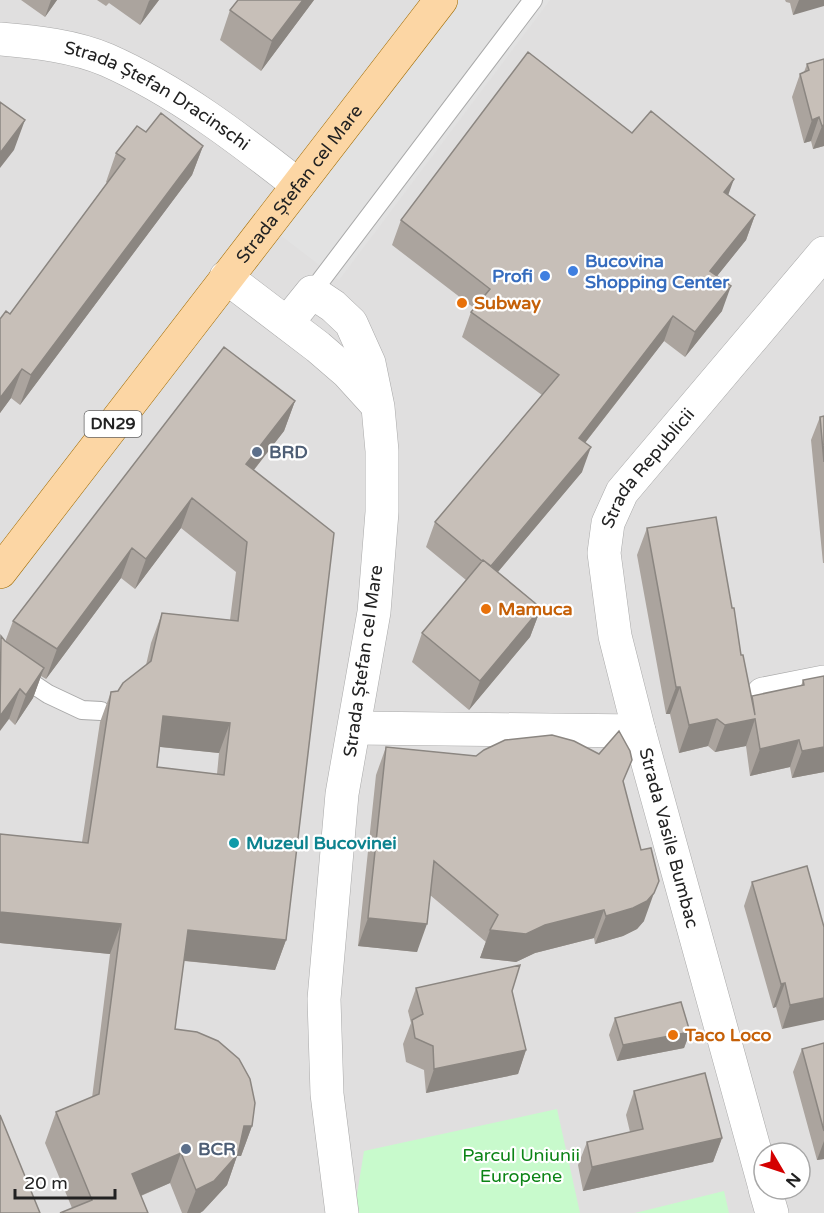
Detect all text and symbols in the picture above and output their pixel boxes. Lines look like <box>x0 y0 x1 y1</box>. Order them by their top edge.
street label: Strada Ștefan Dracinschi <box>62 36 254 155</box>
street label: Strada Ștefan cel Mare <box>231 100 367 268</box>
place label: Bucovina Shopping Center <box>585 250 730 293</box>
marker: Bucovina Shopping Center <box>566 264 580 278</box>
place label: Profi <box>492 265 533 287</box>
marker: Profi <box>538 269 552 283</box>
place label: Subway <box>474 292 541 314</box>
marker: Subway <box>455 296 469 310</box>
street label: Strada Republicii <box>596 403 699 532</box>
road number: DN29 <box>84 411 142 437</box>
place label: BRD <box>269 441 308 463</box>
marker: BRD <box>250 445 264 459</box>
street label: Strada Ștefan cel Mare <box>339 563 387 759</box>
place label: Mamuca <box>498 598 573 620</box>
marker: Mamuca <box>479 602 493 616</box>
street label: Strada Vasile Bumbac <box>634 745 704 931</box>
place label: Muzeul Bucovinei <box>246 832 397 854</box>
marker: Muzeul Bucovinei <box>227 836 241 850</box>
place label: Taco Loco <box>684 1024 772 1046</box>
marker: Taco Loco <box>666 1028 680 1042</box>
place label: BCR <box>198 1138 236 1160</box>
north arrow <box>752 1141 812 1201</box>
marker: BCR <box>179 1142 193 1156</box>
park label: Parcul Uniunii Europene <box>462 1144 580 1187</box>
scale bar <box>15 1162 116 1200</box>
text: N <box>781 1169 805 1191</box>
text: 20 m <box>24 1172 68 1194</box>

